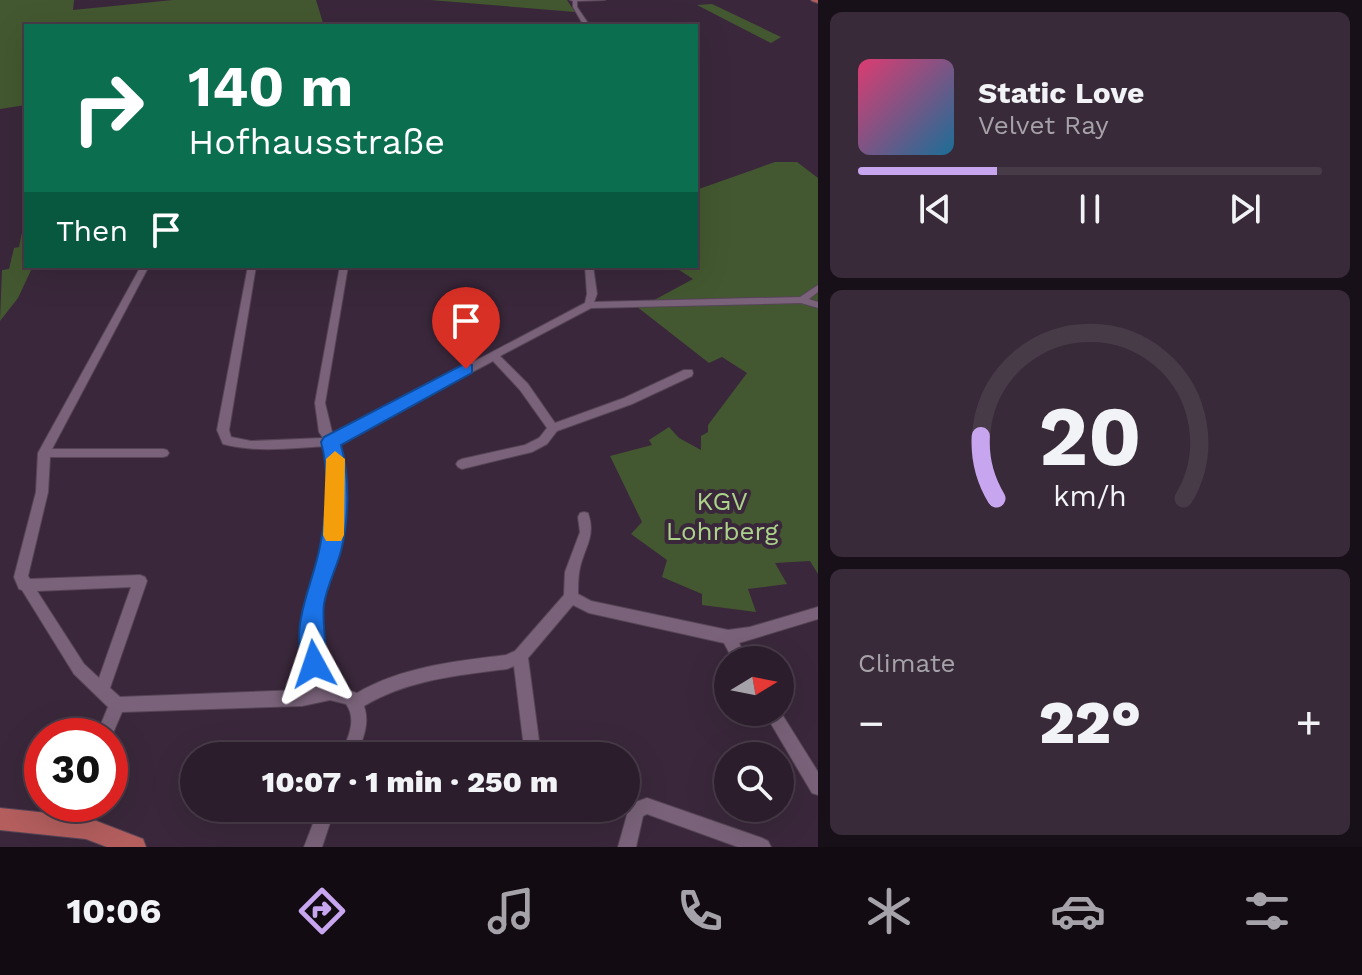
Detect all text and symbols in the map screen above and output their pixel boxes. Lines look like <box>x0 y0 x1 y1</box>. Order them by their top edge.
text: 140 m <box>188 54 353 120</box>
icon: right <box>56 56 160 160</box>
text: Static Love <box>978 75 1144 110</box>
text: Velvet Ray <box>978 110 1109 140</box>
text: Hofhausstraße <box>188 121 445 163</box>
icon: previous <box>913 187 957 231</box>
icon: pause <box>1068 187 1112 231</box>
icon: next <box>1223 187 1267 231</box>
icon: arrive <box>144 208 188 252</box>
text: Then <box>56 213 128 248</box>
pin <box>432 287 500 369</box>
icon: arrive <box>444 299 488 343</box>
text: 20 <box>1038 388 1142 485</box>
text: km/h <box>1053 480 1127 514</box>
park label: KGV Lohrberg <box>666 486 778 546</box>
position arrow <box>272 622 356 706</box>
north arrow <box>714 646 794 726</box>
map controls <box>714 646 794 822</box>
text: Climate <box>858 648 956 678</box>
text: 22° <box>1039 687 1141 758</box>
text: − <box>858 697 885 749</box>
text: + <box>1295 697 1322 749</box>
speed limit sign: 30 <box>24 718 128 822</box>
button: search <box>714 742 794 822</box>
text: 10:07 · 1 min · 250 m <box>262 764 558 799</box>
icon: directions <box>294 883 350 939</box>
icon: music <box>483 883 539 939</box>
icon: phone <box>672 883 728 939</box>
icon: climate <box>861 883 917 939</box>
icon: car <box>1050 883 1106 939</box>
icon: filters <box>1239 883 1295 939</box>
text: 10:06 <box>67 890 161 932</box>

